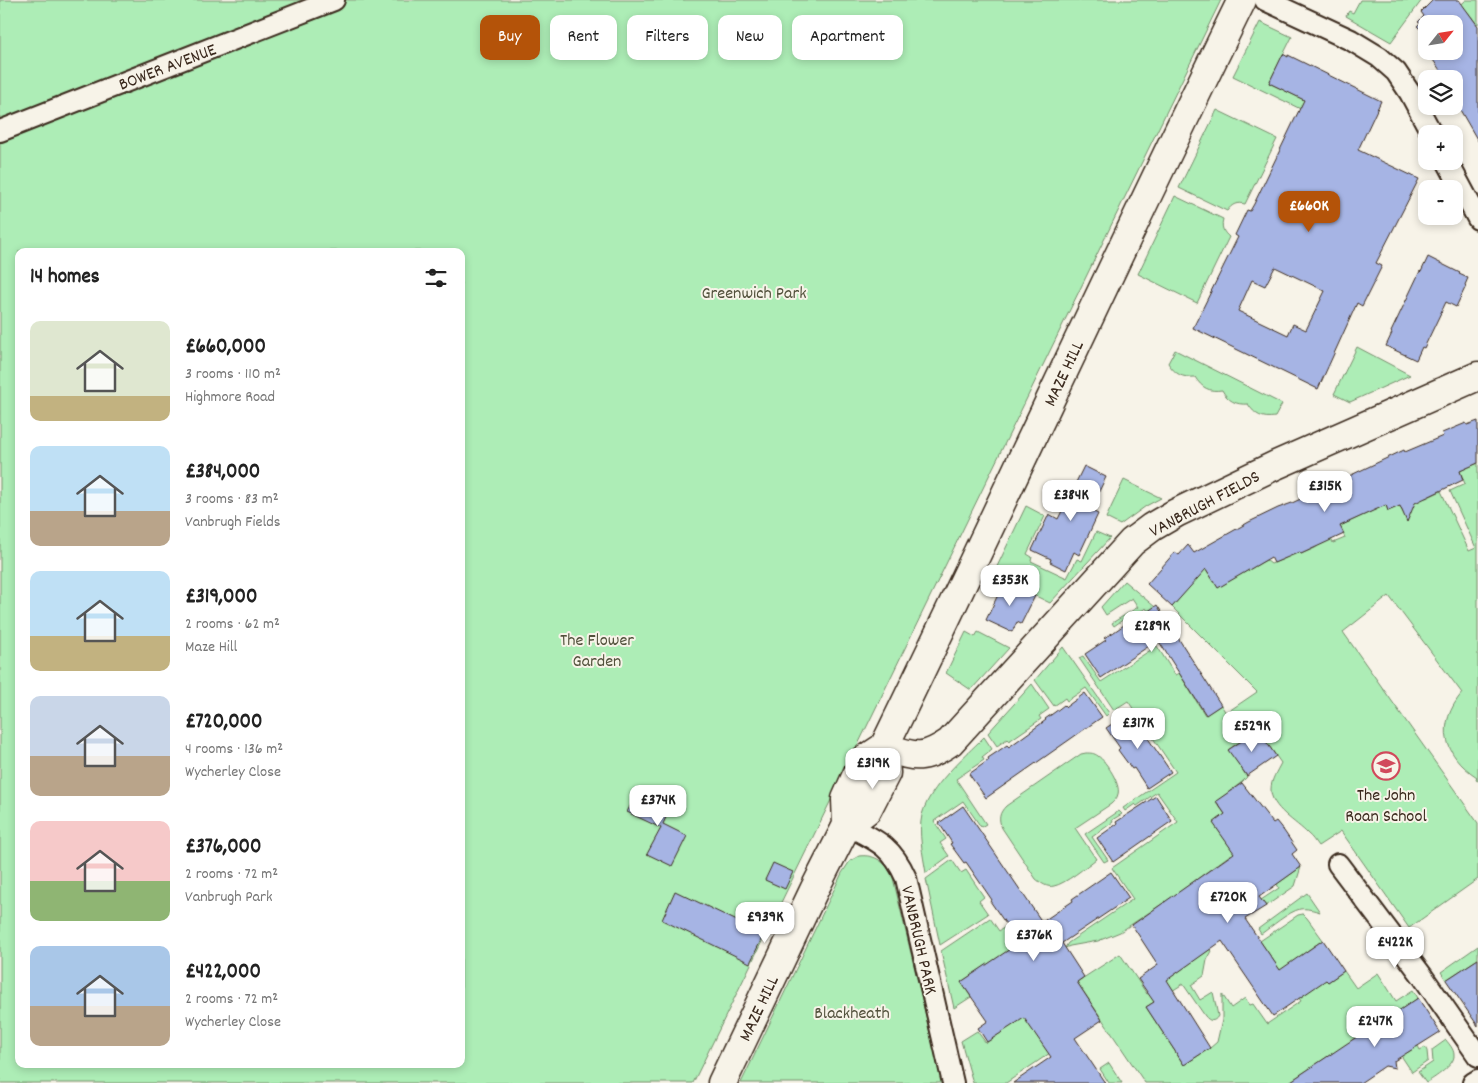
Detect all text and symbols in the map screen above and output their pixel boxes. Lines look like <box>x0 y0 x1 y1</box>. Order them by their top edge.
chip: Buy <box>480 15 540 60</box>
chip: Rent <box>550 15 617 60</box>
chip: Filters <box>627 15 708 60</box>
chip: New <box>718 15 782 60</box>
chip: Apartment <box>792 15 903 60</box>
north arrow <box>1418 15 1462 60</box>
map controls <box>1418 15 1463 225</box>
street label: BOWER AVENUE <box>115 38 220 98</box>
button: layers <box>1418 70 1463 115</box>
button: + <box>1418 125 1463 170</box>
button: − <box>1418 180 1463 225</box>
pin: £660K <box>1274 190 1344 233</box>
text: £660K <box>1289 195 1329 218</box>
text: 14 homes <box>30 263 100 293</box>
icon: filters <box>422 264 450 292</box>
park label: Greenwich Park <box>701 282 807 307</box>
text: £660,000 <box>185 333 266 363</box>
street label: MAZE HILL <box>1039 336 1092 411</box>
icon: home <box>70 341 130 401</box>
text: 3 rooms · 110 m² <box>185 363 281 386</box>
text: Highmore Road <box>185 386 275 409</box>
text: £384,000 <box>185 458 260 488</box>
street label: VANBRUGH FIELDS <box>1145 465 1265 545</box>
icon: home <box>70 466 130 526</box>
pin: £315K <box>1290 470 1360 513</box>
text: £315K <box>1308 475 1342 498</box>
pin: £384K <box>1036 480 1106 522</box>
text: £384K <box>1053 484 1089 507</box>
text: 3 rooms · 83 m² <box>185 488 279 511</box>
text: Vanbrugh Fields <box>185 511 281 534</box>
pin: £353K <box>975 564 1045 607</box>
text: £353K <box>991 569 1029 592</box>
text: £319,000 <box>185 583 257 613</box>
icon: home <box>70 591 130 651</box>
pin: £289K <box>1117 610 1187 653</box>
text: 2 rooms · 62 m² <box>185 613 280 636</box>
text: £289K <box>1134 615 1170 638</box>
park label: The Flower Garden <box>560 629 634 675</box>
text: Maze Hill <box>185 636 237 659</box>
text: £720,000 <box>185 708 263 738</box>
pin: £317K <box>1103 708 1173 750</box>
pin: £529K <box>1217 710 1287 753</box>
text: £317K <box>1122 712 1154 735</box>
text: £529K <box>1233 715 1271 738</box>
icon: home <box>70 716 130 776</box>
text: 4 rooms · 136 m² <box>185 738 283 761</box>
pin: £319K <box>838 748 908 790</box>
school or university icon: The John Roan School <box>1371 751 1401 781</box>
text: £319K <box>856 752 890 775</box>
text: Wycherley Close <box>185 761 281 784</box>
pin: £374K <box>623 784 693 827</box>
place label: The John Roan School <box>1345 784 1427 830</box>
text: £374K <box>640 789 676 812</box>
text: £376,000 <box>185 833 261 863</box>
icon: home <box>70 841 130 901</box>
text: 2 rooms · 72 m² <box>185 863 278 886</box>
pin: £720K <box>1193 882 1263 924</box>
street label: VANBRUGH PARK <box>893 884 942 997</box>
text: Vanbrugh Park <box>185 886 273 909</box>
text: £720K <box>1209 886 1247 909</box>
pin: £939K <box>730 902 800 944</box>
text: £939K <box>746 906 784 929</box>
pin: £376K <box>999 920 1069 962</box>
text: £376K <box>1016 924 1052 947</box>
pin: £422K <box>1360 926 1430 969</box>
text: £422K <box>1377 931 1413 954</box>
text: £422,000 <box>185 958 261 988</box>
icon: home <box>70 966 130 1026</box>
street label: MAZE HILL <box>734 971 787 1046</box>
text: 2 rooms · 72 m² <box>185 988 278 1011</box>
park label: Blackheath <box>814 1002 890 1027</box>
pin: £247K <box>1340 1006 1410 1048</box>
text: £247K <box>1357 1010 1393 1033</box>
text: Wycherley Close <box>185 1011 281 1034</box>

